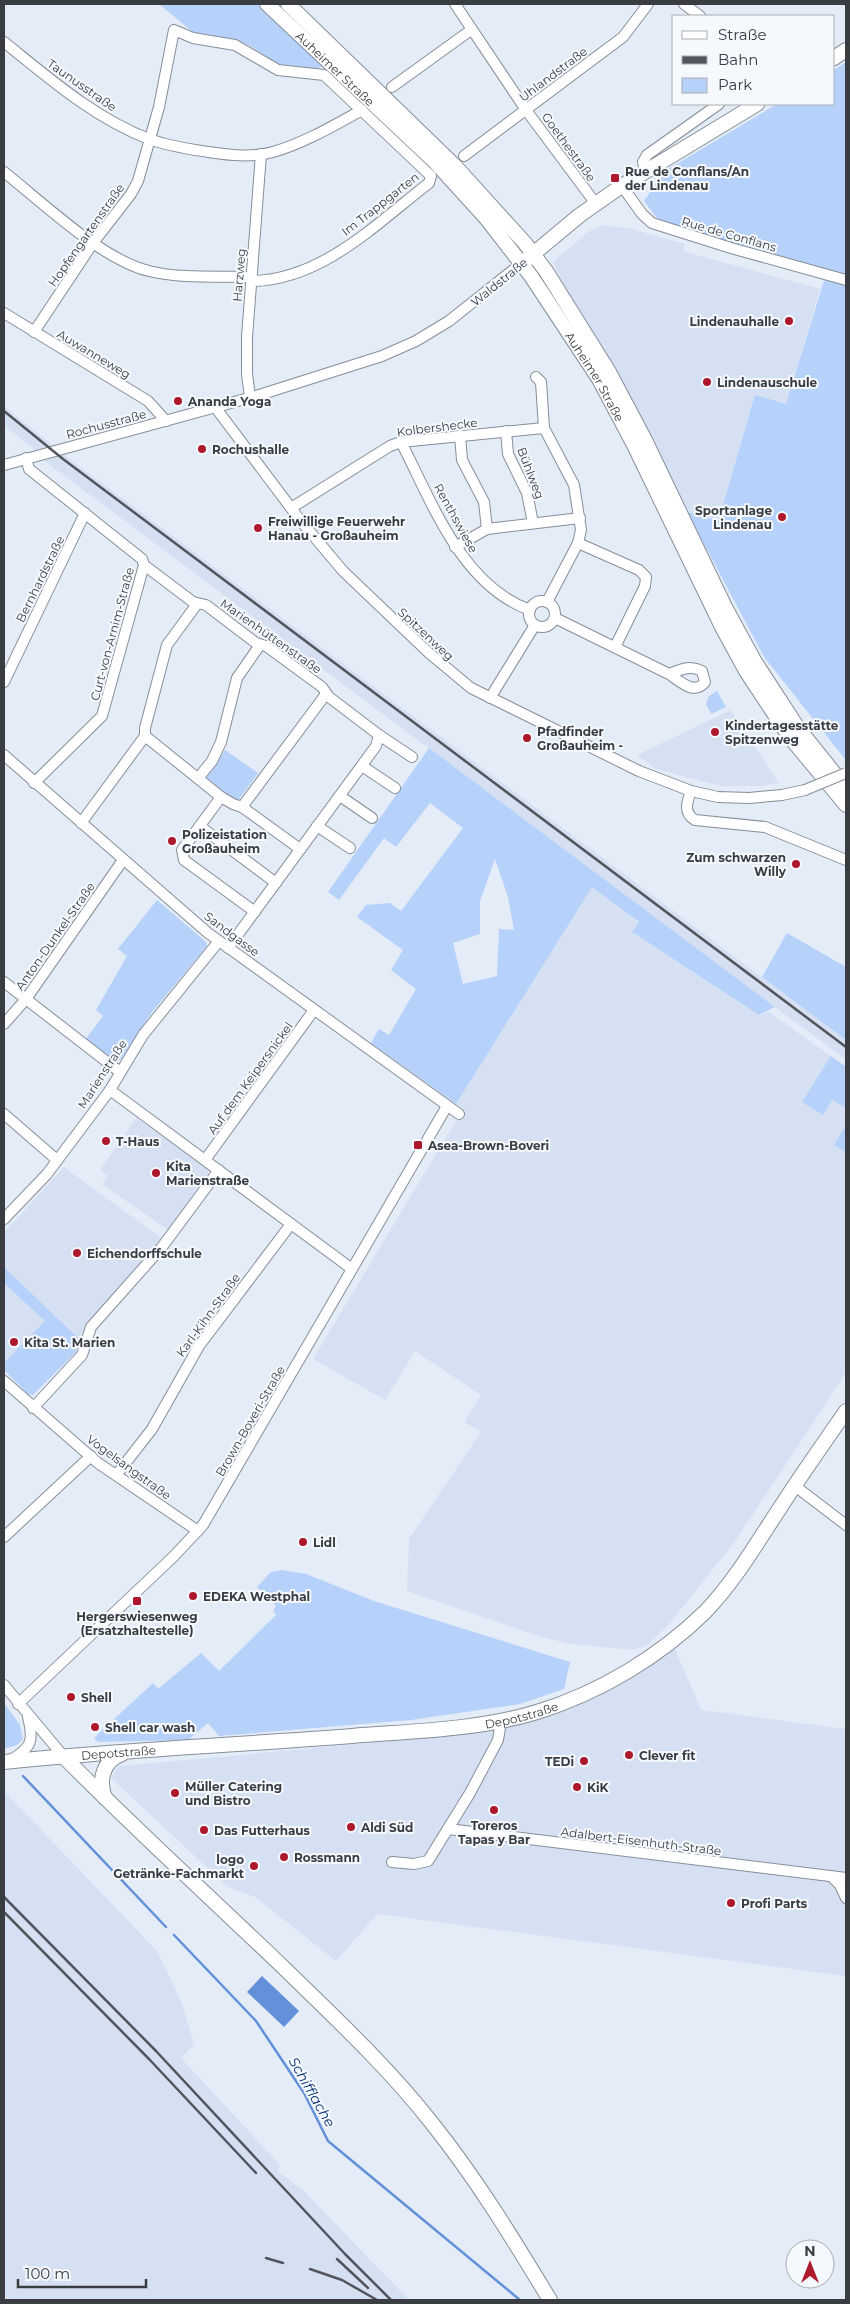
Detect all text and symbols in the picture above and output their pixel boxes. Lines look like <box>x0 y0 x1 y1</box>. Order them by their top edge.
legend <box>672 15 835 105</box>
text: Straße <box>718 25 767 44</box>
street label: Auheimer Straße <box>293 28 378 109</box>
street label: Uhlandstraße <box>516 43 590 105</box>
text: Bahn <box>718 50 758 69</box>
street label: Taunusstraße <box>44 56 120 114</box>
text: Park <box>718 75 752 94</box>
street label: Goethestraße <box>539 110 599 184</box>
place label: Rue de Conflans/An der Lindenau <box>625 164 749 193</box>
street label: Im Trappgarten <box>338 169 422 239</box>
marker: Rue de Conflans/An der Lindenau <box>609 172 621 184</box>
street label: Hopfengartenstraße <box>45 181 127 289</box>
street label: Rue de Conflans <box>680 213 778 255</box>
street label: Harzweg <box>229 248 249 302</box>
street label: Waldstraße <box>468 255 530 309</box>
place label: Lindenauhalle <box>689 314 779 329</box>
marker: Lindenauhalle <box>783 315 795 327</box>
street label: Auwanneweg <box>55 326 133 382</box>
street label: Auheimer Straße <box>562 329 628 424</box>
place label: Lindenauschule <box>717 375 818 390</box>
marker: Lindenauschule <box>701 376 713 388</box>
place label: Ananda Yoga <box>187 394 271 409</box>
marker: Ananda Yoga <box>172 395 184 407</box>
street label: Rochusstraße <box>64 406 148 442</box>
street label: Kolbershecke <box>396 415 478 439</box>
place label: Rochushalle <box>212 442 290 457</box>
marker: Rochushalle <box>196 443 208 455</box>
street label: Bühlweg <box>514 445 548 501</box>
street label: Renthswiese <box>431 481 481 555</box>
place label: Sportanlage Lindenau <box>695 503 772 532</box>
marker: Sportanlage Lindenau <box>776 511 788 523</box>
place label: Freiwillige Feuerwehr Hanau - Großauheim <box>268 514 405 543</box>
marker: Freiwillige Feuerwehr Hanau - Großauheim <box>252 522 264 534</box>
street label: Bernhardstraße <box>13 533 67 625</box>
street label: Curt-von-Arnim-Straße <box>87 566 137 702</box>
street label: Marienhüttenstraße <box>217 595 325 677</box>
street label: Spitzenweg <box>395 604 457 664</box>
place label: Kindertagesstätte Spitzenweg <box>725 718 839 747</box>
place label: Pfadfinder Großauheim - <box>537 724 624 753</box>
marker: Kindertagesstätte Spitzenweg <box>709 726 721 738</box>
marker: Pfadfinder Großauheim - <box>521 732 533 744</box>
place label: Polizeistation Großauheim <box>182 827 267 856</box>
marker: Polizeistation Großauheim <box>166 835 178 847</box>
place label: Zum schwarzen Willy <box>686 850 787 879</box>
marker: Zum schwarzen Willy <box>790 858 802 870</box>
street label: Anton-Dunkel-Straße <box>12 879 98 993</box>
street label: Sandgasse <box>202 908 262 960</box>
street label: Auf dem Keipersnickel <box>204 1019 296 1137</box>
street label: Marienstraße <box>74 1037 130 1111</box>
place label: T-Haus <box>116 1134 160 1149</box>
marker: T-Haus <box>100 1135 112 1147</box>
place label: Asea-Brown-Boveri <box>427 1138 549 1153</box>
marker: Asea-Brown-Boveri <box>412 1139 424 1151</box>
place label: Kita Marienstraße <box>166 1159 249 1188</box>
marker: Kita Marienstraße <box>150 1167 162 1179</box>
place label: Eichendorffschule <box>87 1246 202 1261</box>
marker: Eichendorffschule <box>71 1247 83 1259</box>
street label: Karl-Kihn-Straße <box>173 1270 243 1360</box>
place label: Kita St. Marien <box>24 1335 115 1350</box>
marker: Kita St. Marien <box>8 1336 20 1348</box>
street label: Brown-Boveri-Straße <box>212 1363 288 1479</box>
street label: Vogelsangstraße <box>84 1431 174 1503</box>
place label: Lidl <box>313 1535 336 1550</box>
marker: Lidl <box>297 1536 309 1548</box>
place label: EDEKA Westphal <box>203 1589 310 1604</box>
marker: EDEKA Westphal <box>187 1590 199 1602</box>
marker: Hergerswiesenweg (Ersatzhaltestelle) <box>131 1595 143 1607</box>
place label: Hergerswiesenweg (Ersatzhaltestelle) <box>76 1609 198 1638</box>
place label: Shell <box>81 1690 112 1705</box>
marker: Shell <box>65 1691 77 1703</box>
street label: Depotstraße <box>484 1698 560 1731</box>
place label: Shell car wash <box>105 1720 195 1735</box>
marker: Shell car wash <box>89 1721 101 1733</box>
street label: Depotstraße <box>80 1742 157 1762</box>
place label: Clever fit <box>639 1748 696 1763</box>
marker: Clever fit <box>623 1749 635 1761</box>
place label: TEDi <box>545 1754 574 1769</box>
marker: TEDi <box>578 1755 590 1767</box>
place label: Müller Catering und Bistro <box>185 1779 282 1808</box>
place label: KiK <box>587 1780 609 1795</box>
marker: KiK <box>571 1781 583 1793</box>
marker: Müller Catering und Bistro <box>169 1787 181 1799</box>
marker: Toreros Tapas y Bar <box>488 1804 500 1816</box>
place label: Toreros Tapas y Bar <box>458 1818 530 1847</box>
place label: Aldi Süd <box>360 1820 413 1835</box>
marker: Aldi Süd <box>345 1821 357 1833</box>
place label: Das Futterhaus <box>214 1823 311 1838</box>
marker: Das Futterhaus <box>198 1824 210 1836</box>
street label: Adalbert-Eisenhuth-Straße <box>560 1824 722 1858</box>
place label: Rossmann <box>294 1850 360 1865</box>
marker: Rossmann <box>278 1851 290 1863</box>
place label: logo Getränke-Fachmarkt <box>113 1852 245 1881</box>
marker: logo Getränke-Fachmarkt <box>248 1860 260 1872</box>
place label: Profi Parts <box>741 1896 808 1911</box>
marker: Profi Parts <box>725 1897 737 1909</box>
water label: Schifflache <box>285 2054 339 2130</box>
north arrow <box>785 2239 835 2289</box>
text: N <box>804 2242 816 2260</box>
scale bar <box>18 2256 145 2288</box>
text: 100 m <box>25 2264 70 2283</box>

